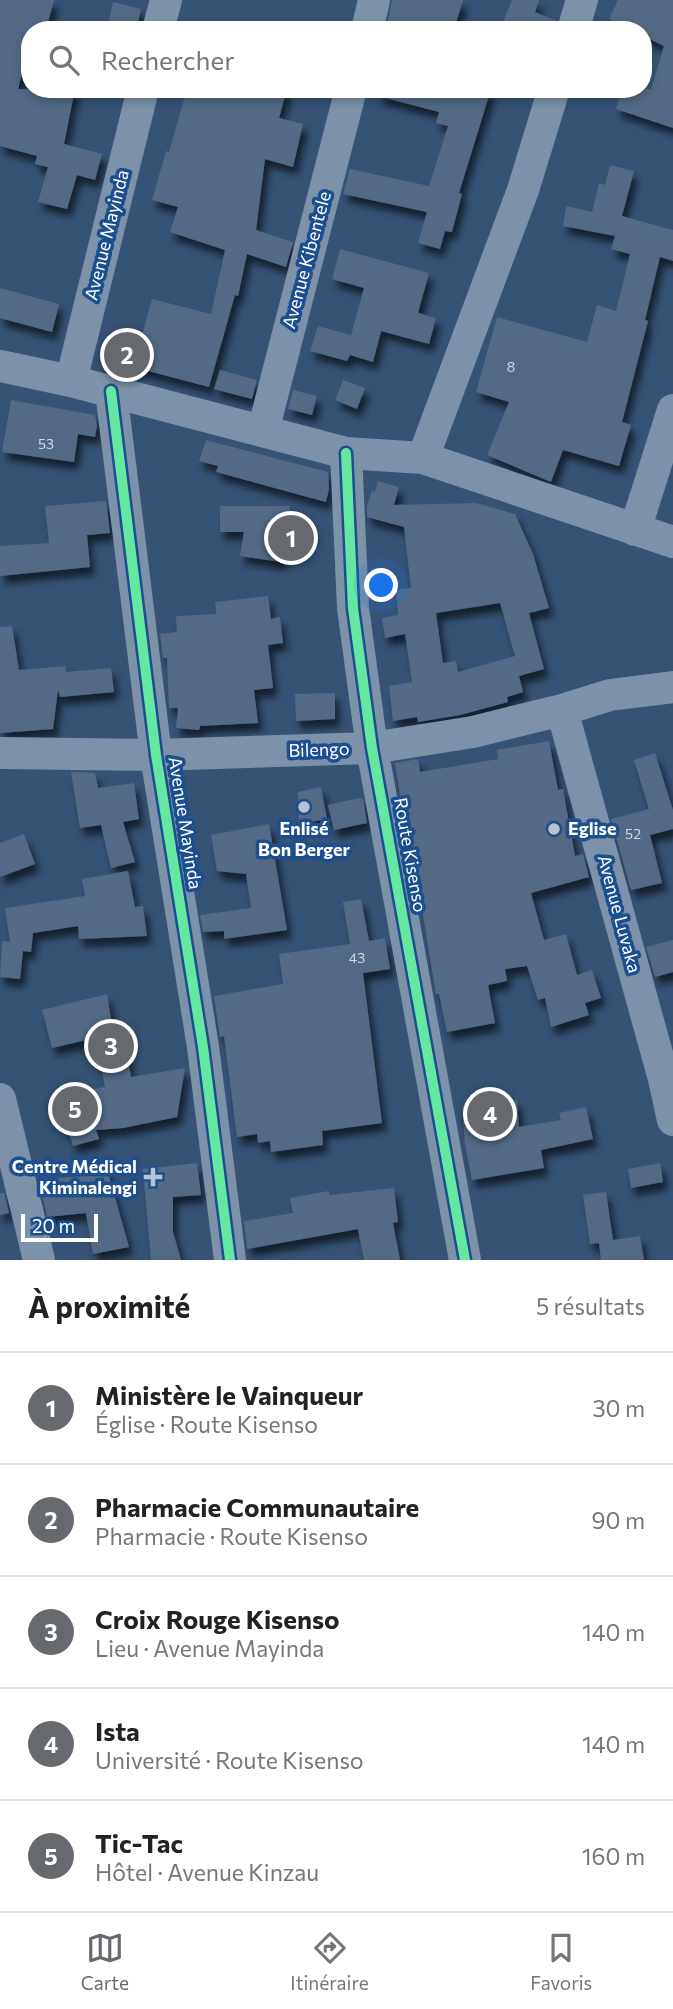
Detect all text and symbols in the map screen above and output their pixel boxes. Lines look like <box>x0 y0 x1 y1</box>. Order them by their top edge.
search box <box>21 21 652 98</box>
icon: search <box>45 41 83 79</box>
text: Rechercher <box>101 44 235 75</box>
street label: Avenue Mayinda <box>79 167 133 302</box>
street label: Avenue Kibentele <box>277 189 335 331</box>
pin: 2 <box>104 329 150 381</box>
house number: 8 <box>507 358 515 375</box>
house number: 53 <box>38 435 54 452</box>
pin: 1 <box>268 512 314 564</box>
your location <box>364 568 398 602</box>
street label: Bilengo <box>288 737 350 761</box>
street label: Avenue Mayinda <box>165 755 207 891</box>
street label: Route Kisenso <box>390 796 432 914</box>
marker: Enlisé Bon Berger <box>296 799 312 815</box>
place label: Enlisé Bon Berger <box>258 817 351 860</box>
place label: Eglise <box>568 817 616 839</box>
marker: Eglise <box>546 821 562 837</box>
house number: 52 <box>625 825 641 842</box>
street label: Avenue Luvaka <box>594 852 646 975</box>
house number: 43 <box>349 949 365 966</box>
pin: 3 <box>88 1020 134 1072</box>
pin: 5 <box>52 1083 98 1135</box>
pin: 4 <box>467 1088 513 1140</box>
place label: Centre Médical Kiminalengi <box>12 1155 137 1198</box>
marker: Centre Médical Kiminalengi <box>143 1167 163 1187</box>
scale bar <box>21 1211 98 1243</box>
text: 20 m <box>32 1214 75 1237</box>
text: À proximité <box>28 1287 190 1324</box>
text: 5 résultats <box>536 1292 645 1320</box>
text: Ministère le Vainqueur <box>95 1379 363 1410</box>
text: 1 <box>46 1394 56 1422</box>
text: 30 m <box>592 1394 645 1422</box>
text: Église · Route Kisenso <box>95 1410 318 1438</box>
text: Pharmacie Communautaire <box>95 1491 419 1522</box>
text: 2 <box>44 1506 58 1534</box>
text: 90 m <box>592 1506 645 1534</box>
text: Pharmacie · Route Kisenso <box>95 1522 368 1550</box>
text: Croix Rouge Kisenso <box>95 1603 340 1634</box>
text: 3 <box>44 1618 58 1646</box>
text: 140 m <box>582 1618 645 1646</box>
text: Lieu · Avenue Mayinda <box>95 1634 324 1662</box>
text: Ista <box>95 1715 140 1746</box>
text: 4 <box>44 1730 58 1758</box>
text: 140 m <box>582 1730 645 1758</box>
text: Université · Route Kisenso <box>95 1746 364 1774</box>
text: Tic-Tac <box>95 1827 183 1858</box>
text: 5 <box>44 1842 58 1870</box>
text: 160 m <box>582 1842 645 1870</box>
text: Hôtel · Avenue Kinzau <box>95 1858 319 1886</box>
tab: Carte <box>81 1929 129 1994</box>
tab: Itinéraire <box>290 1929 369 1994</box>
tab: Favoris <box>530 1929 592 1994</box>

